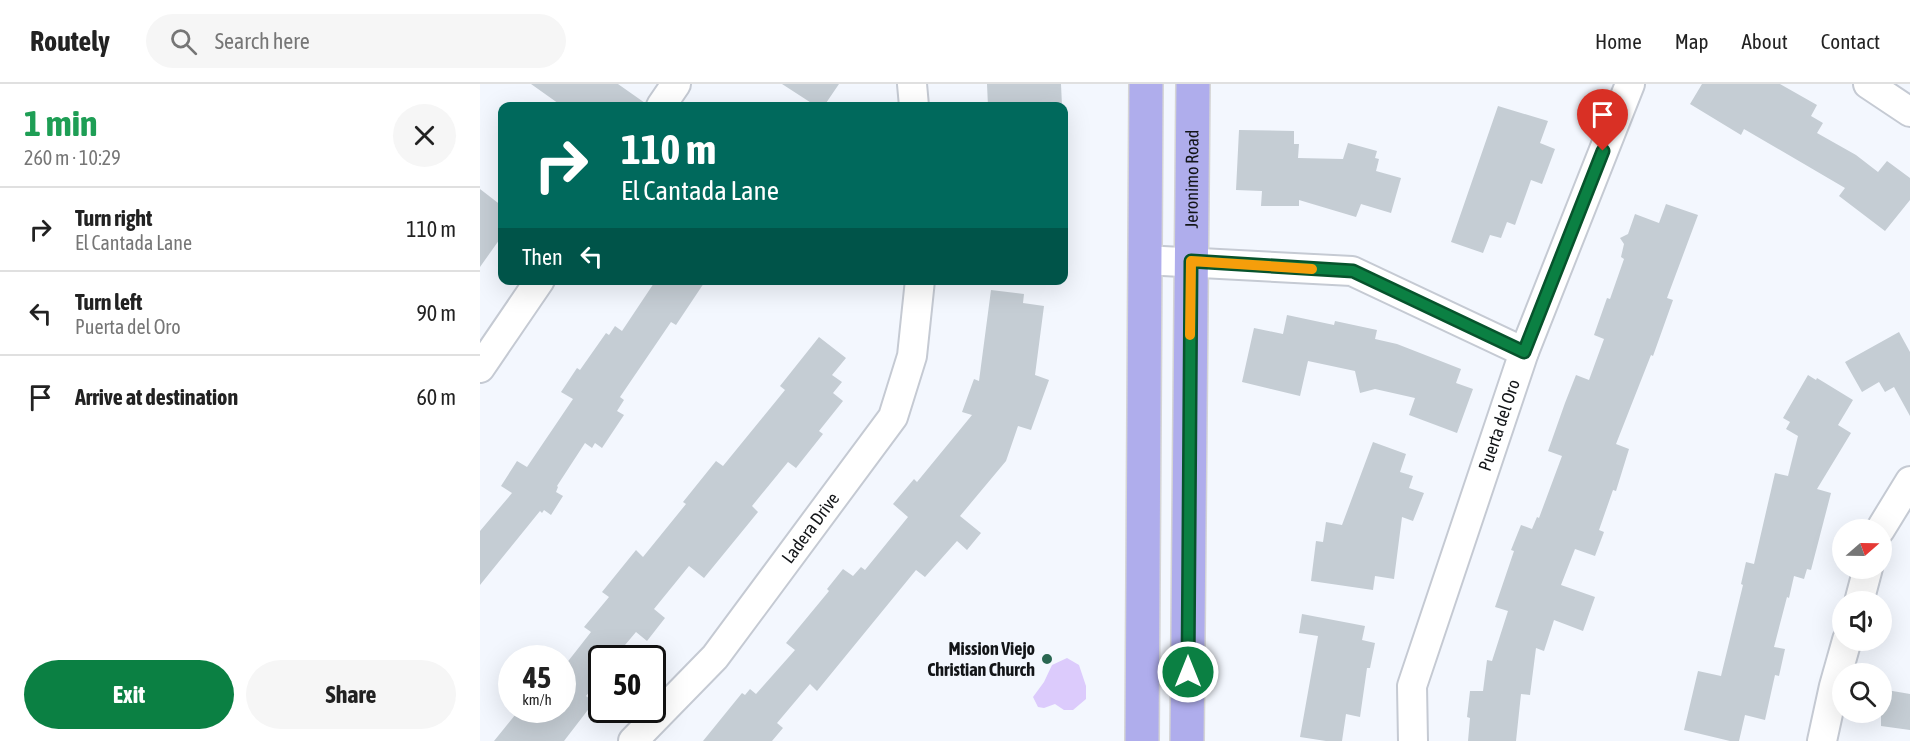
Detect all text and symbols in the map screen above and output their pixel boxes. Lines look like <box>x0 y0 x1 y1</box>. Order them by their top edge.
search box <box>146 14 566 68</box>
text: Routely <box>30 25 110 57</box>
icon: search <box>167 25 200 58</box>
text: Search here <box>215 28 310 54</box>
text: Home <box>1595 29 1642 53</box>
text: Map <box>1675 29 1709 53</box>
text: About <box>1742 29 1788 53</box>
text: Contact <box>1821 29 1880 53</box>
pin <box>1577 89 1628 151</box>
icon: arrive <box>1586 98 1619 131</box>
text: 1 min <box>24 102 98 144</box>
button: close <box>393 104 456 167</box>
text: 110 m <box>621 125 716 173</box>
icon: right <box>522 126 600 204</box>
street label: Jeronimo Road <box>1181 129 1203 229</box>
text: 260 m · 10:29 <box>24 146 121 169</box>
text: El Cantada Lane <box>621 175 779 206</box>
text: Turn right <box>75 205 152 231</box>
icon: right <box>24 213 57 246</box>
text: 110 m <box>406 216 456 242</box>
text: El Cantada Lane <box>75 231 192 254</box>
icon: left <box>575 240 608 273</box>
text: Then <box>522 244 563 270</box>
text: Turn left <box>75 289 142 315</box>
icon: left <box>24 297 57 330</box>
text: 90 m <box>416 300 456 326</box>
text: Puerta del Oro <box>75 315 181 338</box>
street label: Puerta del Oro <box>1474 377 1524 474</box>
icon: arrive <box>24 381 57 414</box>
text: Arrive at destination <box>75 384 238 410</box>
text: 60 m <box>416 384 456 410</box>
street label: Ladera Drive <box>777 488 843 567</box>
north arrow <box>1832 519 1892 579</box>
map controls <box>1832 519 1892 723</box>
button: sound <box>1832 591 1892 651</box>
place label: Mission Viejo Christian Church <box>927 638 1035 680</box>
position arrow <box>1156 640 1220 704</box>
speed limit sign: 50 <box>588 645 666 723</box>
marker: Mission Viejo Christian Church <box>1040 652 1054 666</box>
button: Exit <box>24 660 234 729</box>
button: Share <box>246 660 456 729</box>
text: 45 <box>523 660 551 694</box>
button: search <box>1832 663 1892 723</box>
text: km/h <box>522 691 552 708</box>

